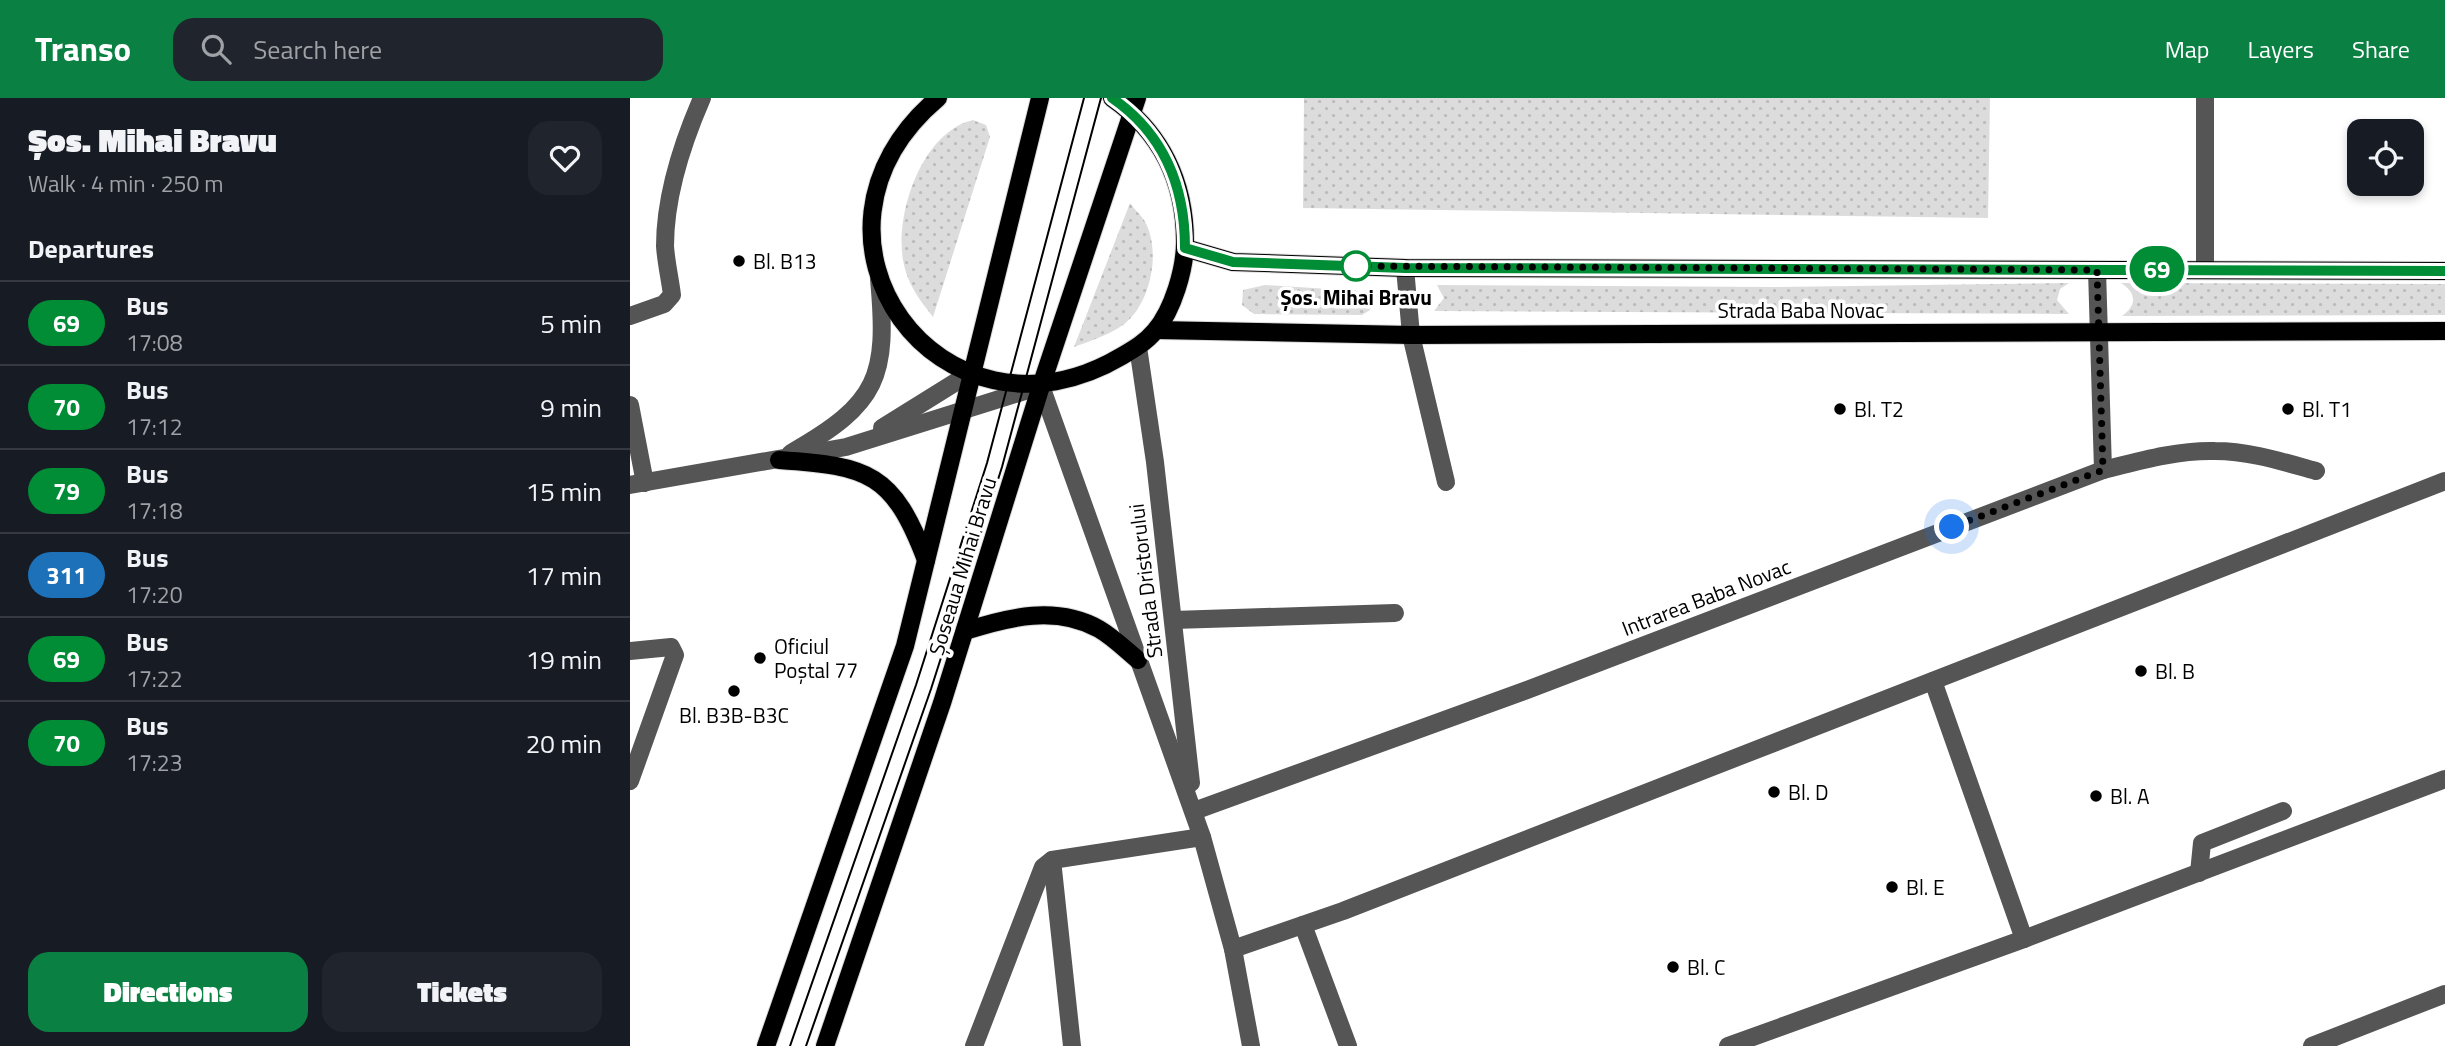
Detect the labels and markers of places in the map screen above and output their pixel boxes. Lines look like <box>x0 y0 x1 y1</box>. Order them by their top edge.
place label: Bl. B13 <box>753 245 816 277</box>
marker: Șos. Mihai Bravu <box>1341 251 1371 281</box>
marker: Bl. B13 <box>731 253 747 269</box>
place label: Șos. Mihai Bravu <box>1280 281 1432 313</box>
place label: Bl. T2 <box>1854 393 1904 425</box>
place label: Bl. T1 <box>2302 393 2352 425</box>
marker: Bl. T2 <box>1832 401 1848 417</box>
marker: Bl. T1 <box>2280 401 2296 417</box>
place label: Oficiul Poștal 77 <box>774 630 858 686</box>
marker: Oficiul Poștal 77 <box>752 650 768 666</box>
place label: Bl. B <box>2155 655 2195 687</box>
marker: Bl. B <box>2133 663 2149 679</box>
marker: Bl. B3B-B3C <box>726 683 742 699</box>
place label: Bl. B3B-B3C <box>679 699 789 731</box>
place label: Bl. D <box>1788 776 1829 808</box>
place label: Bl. A <box>2110 780 2150 812</box>
marker: Bl. D <box>1766 784 1782 800</box>
marker: Bl. A <box>2088 788 2104 804</box>
place label: Bl. E <box>1906 871 1945 903</box>
marker: Bl. E <box>1884 879 1900 895</box>
place label: Bl. C <box>1687 951 1725 983</box>
marker: Bl. C <box>1665 959 1681 975</box>

